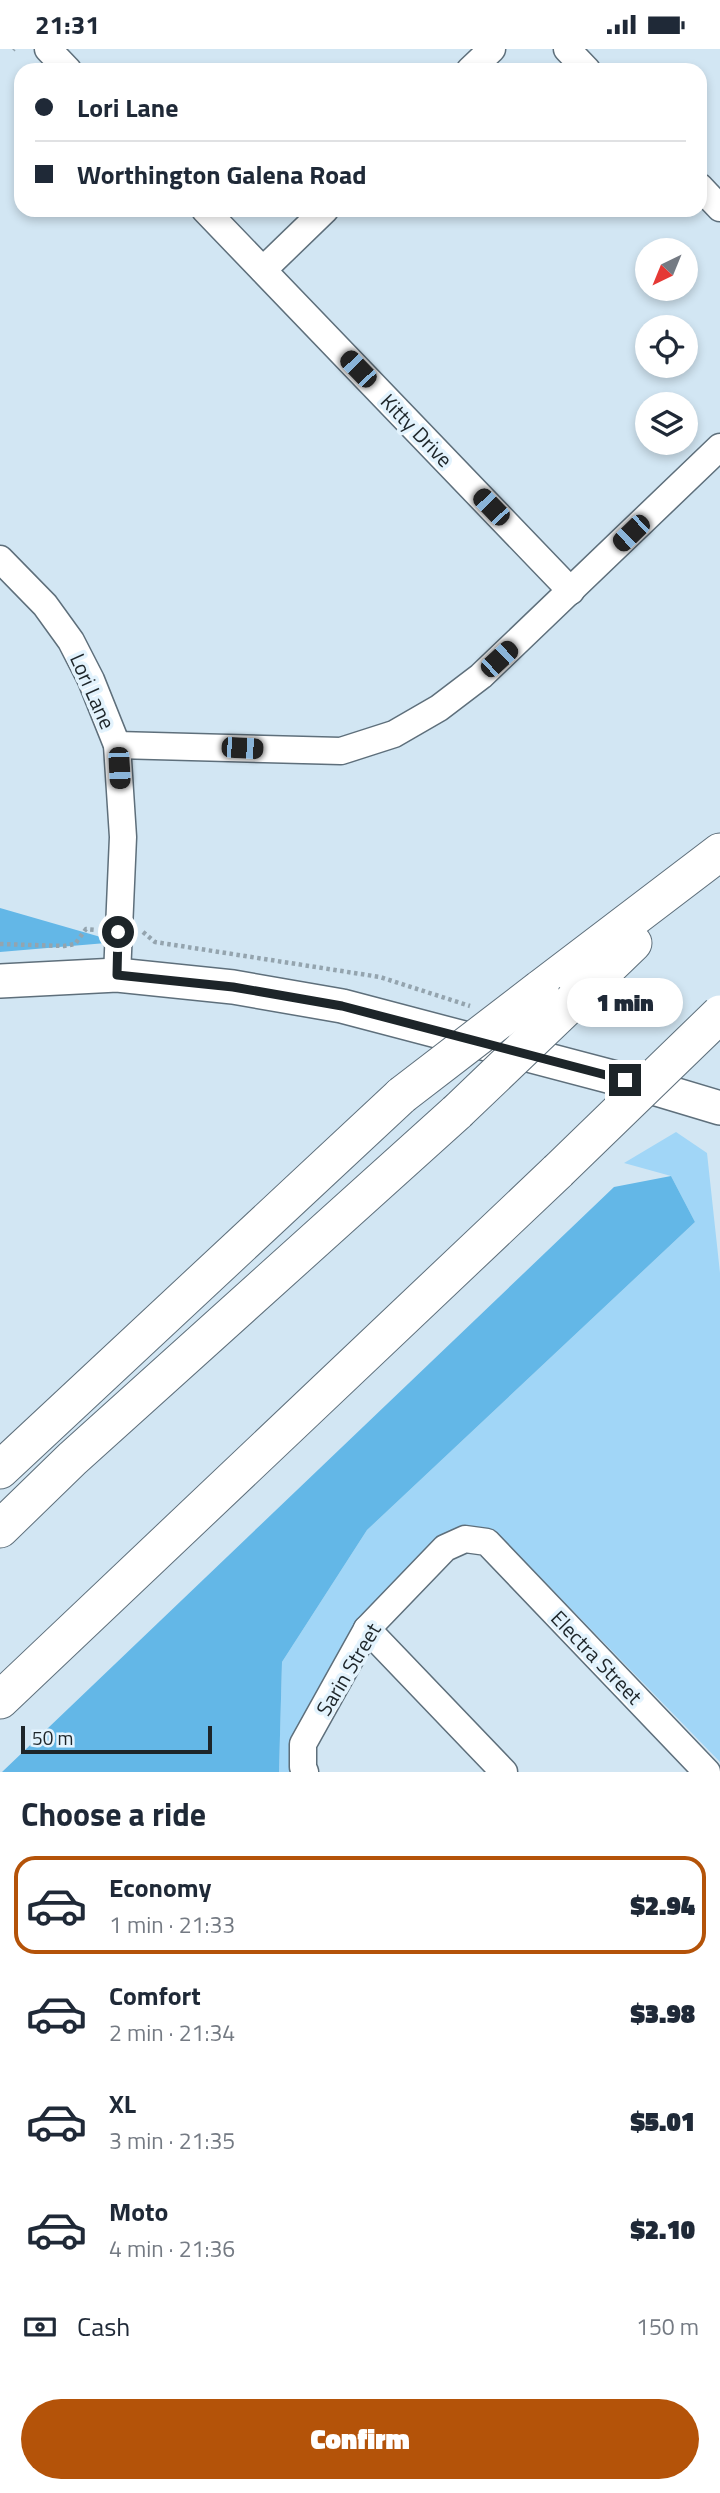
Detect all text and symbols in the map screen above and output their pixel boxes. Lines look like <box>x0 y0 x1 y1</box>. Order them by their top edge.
text: 21:31 <box>35 5 100 44</box>
text: Lori Lane <box>77 88 178 127</box>
text: Worthington Galena Road <box>77 155 367 194</box>
north arrow <box>635 238 698 301</box>
map controls <box>635 238 698 455</box>
button: locate <box>635 315 698 378</box>
car <box>336 347 381 391</box>
street label: Kitty Drive <box>374 386 460 474</box>
button: layers <box>635 392 698 455</box>
car <box>469 485 514 529</box>
car <box>609 511 654 555</box>
car <box>477 637 522 681</box>
street label: Lori Lane <box>62 648 124 734</box>
car <box>221 736 264 760</box>
car <box>108 746 131 790</box>
route start <box>102 916 134 948</box>
callout: 1 min <box>567 979 683 1027</box>
text: 1 min <box>596 985 654 1020</box>
route end <box>609 1064 641 1096</box>
street label: Electra Street <box>544 1603 651 1712</box>
street label: Sarin Street <box>308 1616 389 1722</box>
scale bar <box>21 1723 212 1755</box>
text: 50 m <box>32 1723 73 1752</box>
text: Choose a ride <box>21 1790 206 1838</box>
text: Economy <box>109 1868 211 1907</box>
icon: car <box>25 1874 88 1937</box>
text: $2.94 <box>630 1886 695 1925</box>
text: 1 min · 21:33 <box>109 1907 235 1942</box>
text: Comfort <box>109 1976 201 2015</box>
icon: car <box>25 1982 88 2045</box>
text: $3.98 <box>630 1994 695 2033</box>
text: 2 min · 21:34 <box>109 2015 235 2050</box>
text: XL <box>109 2084 136 2123</box>
icon: car <box>25 2090 88 2153</box>
text: $5.01 <box>630 2102 695 2141</box>
text: 3 min · 21:35 <box>109 2123 235 2158</box>
text: Moto <box>109 2192 168 2231</box>
icon: car <box>25 2198 88 2261</box>
text: $2.10 <box>630 2210 695 2249</box>
text: 4 min · 21:36 <box>109 2231 235 2266</box>
text: Cash <box>77 2307 130 2346</box>
icon: cash <box>21 2308 59 2346</box>
text: 150 m <box>636 2309 699 2344</box>
button: Confirm <box>21 2399 699 2479</box>

